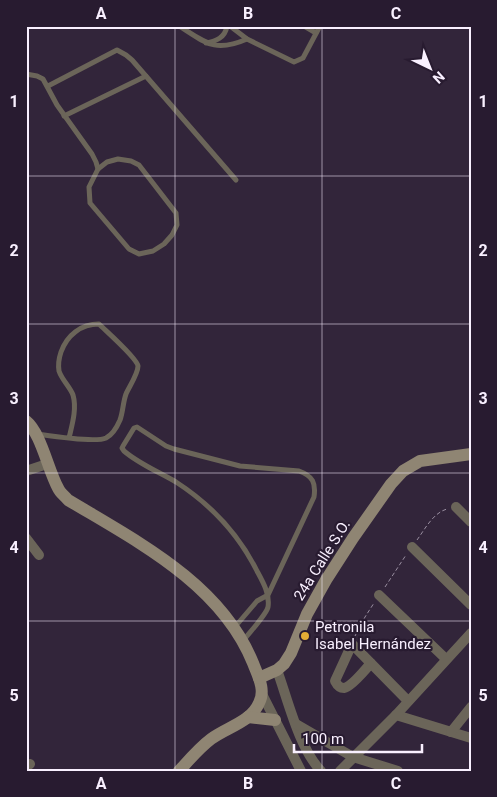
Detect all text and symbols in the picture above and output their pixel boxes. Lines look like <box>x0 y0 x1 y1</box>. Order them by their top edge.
text: A <box>96 4 107 23</box>
text: B <box>243 4 253 23</box>
text: C <box>391 4 401 23</box>
north arrow <box>404 42 454 92</box>
text: N <box>430 68 448 87</box>
text: 1 <box>9 92 19 111</box>
text: 1 <box>478 92 488 111</box>
text: 2 <box>9 241 19 260</box>
text: 2 <box>478 241 488 260</box>
text: 3 <box>9 389 19 408</box>
text: 3 <box>478 389 488 408</box>
street label: 24a Calle S.O. <box>290 516 354 604</box>
text: 4 <box>9 538 19 557</box>
text: 4 <box>478 538 488 557</box>
place label: Petronila Isabel Hernández <box>315 618 431 653</box>
marker: Petronila Isabel Hernández <box>299 630 311 642</box>
text: 5 <box>9 686 19 705</box>
text: 5 <box>478 686 488 705</box>
scale bar <box>294 722 422 754</box>
text: 100 m <box>302 730 344 748</box>
text: A <box>96 774 107 793</box>
text: B <box>243 774 253 793</box>
text: C <box>391 774 401 793</box>

